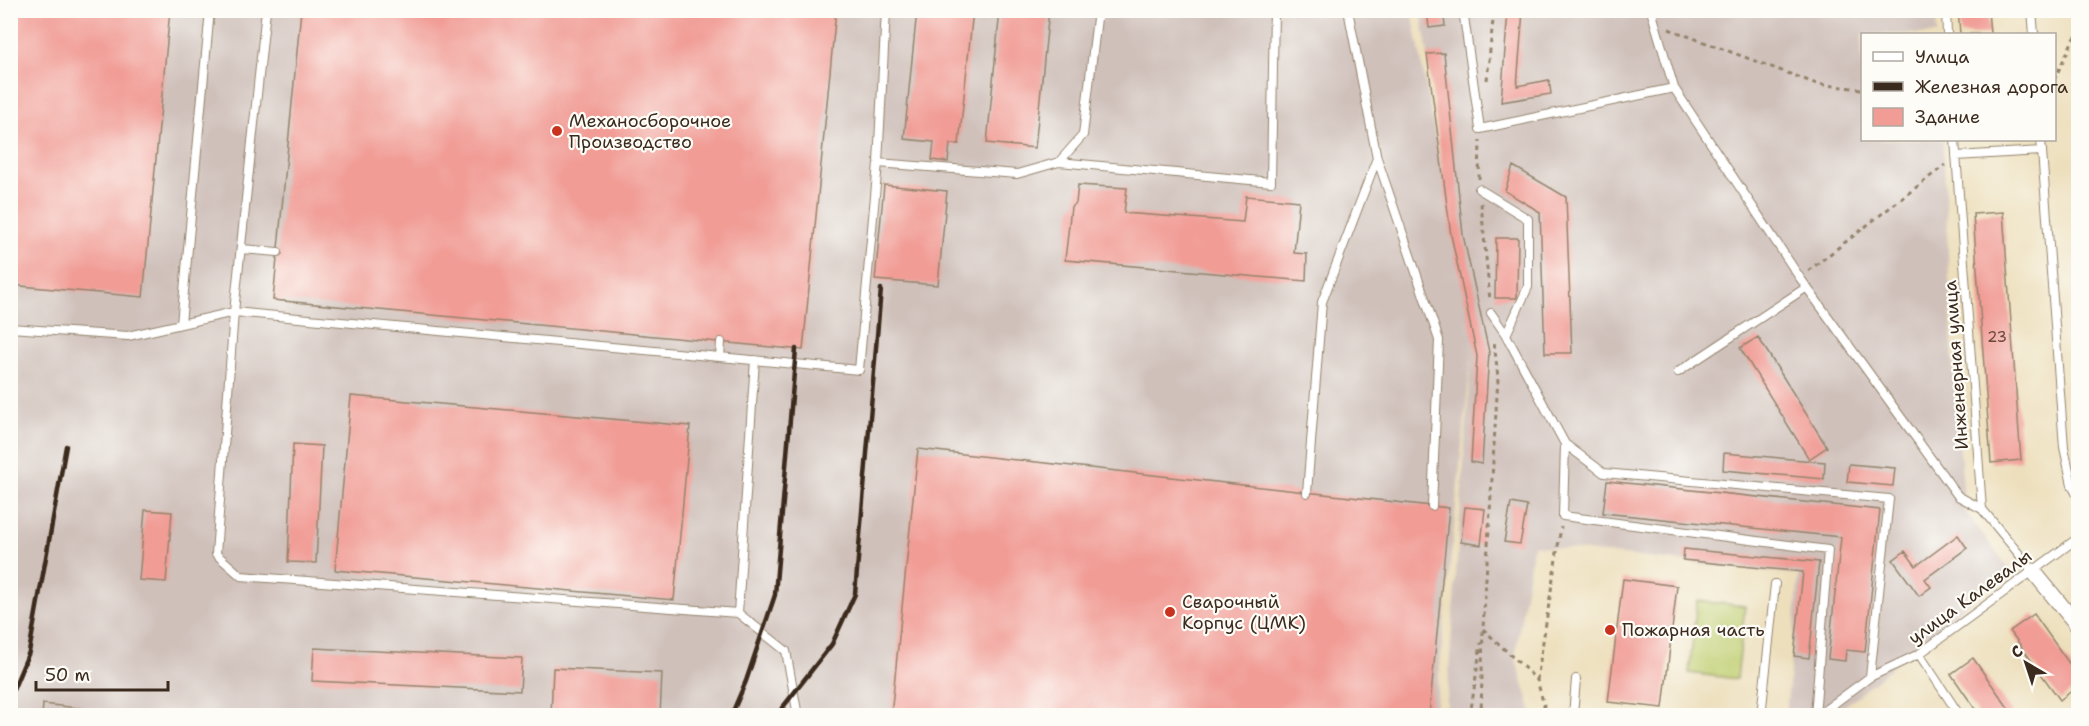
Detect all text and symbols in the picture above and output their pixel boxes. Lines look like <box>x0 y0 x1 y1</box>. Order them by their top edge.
legend <box>1861 33 2056 141</box>
text: Улица <box>1915 45 1969 69</box>
text: Железная дорога <box>1915 75 2068 99</box>
text: Здание <box>1915 105 1980 129</box>
place label: Механосборочное Производство <box>569 109 731 154</box>
marker: Механосборочное Производство <box>550 124 564 138</box>
street label: Инженерная улица <box>1938 280 1974 450</box>
house number: 23 <box>1987 327 2007 347</box>
street label: улица Калевалы <box>1903 544 2037 650</box>
place label: Сварочный Корпус (ЦМК) <box>1182 590 1306 635</box>
marker: Сварочный Корпус (ЦМК) <box>1163 605 1177 619</box>
place label: Пожарная часть <box>1622 618 1765 642</box>
marker: Пожарная часть <box>1603 623 1617 637</box>
north arrow <box>1996 633 2056 693</box>
text: С <box>2006 640 2027 663</box>
scale bar <box>36 654 168 692</box>
text: 50 m <box>45 663 90 687</box>

